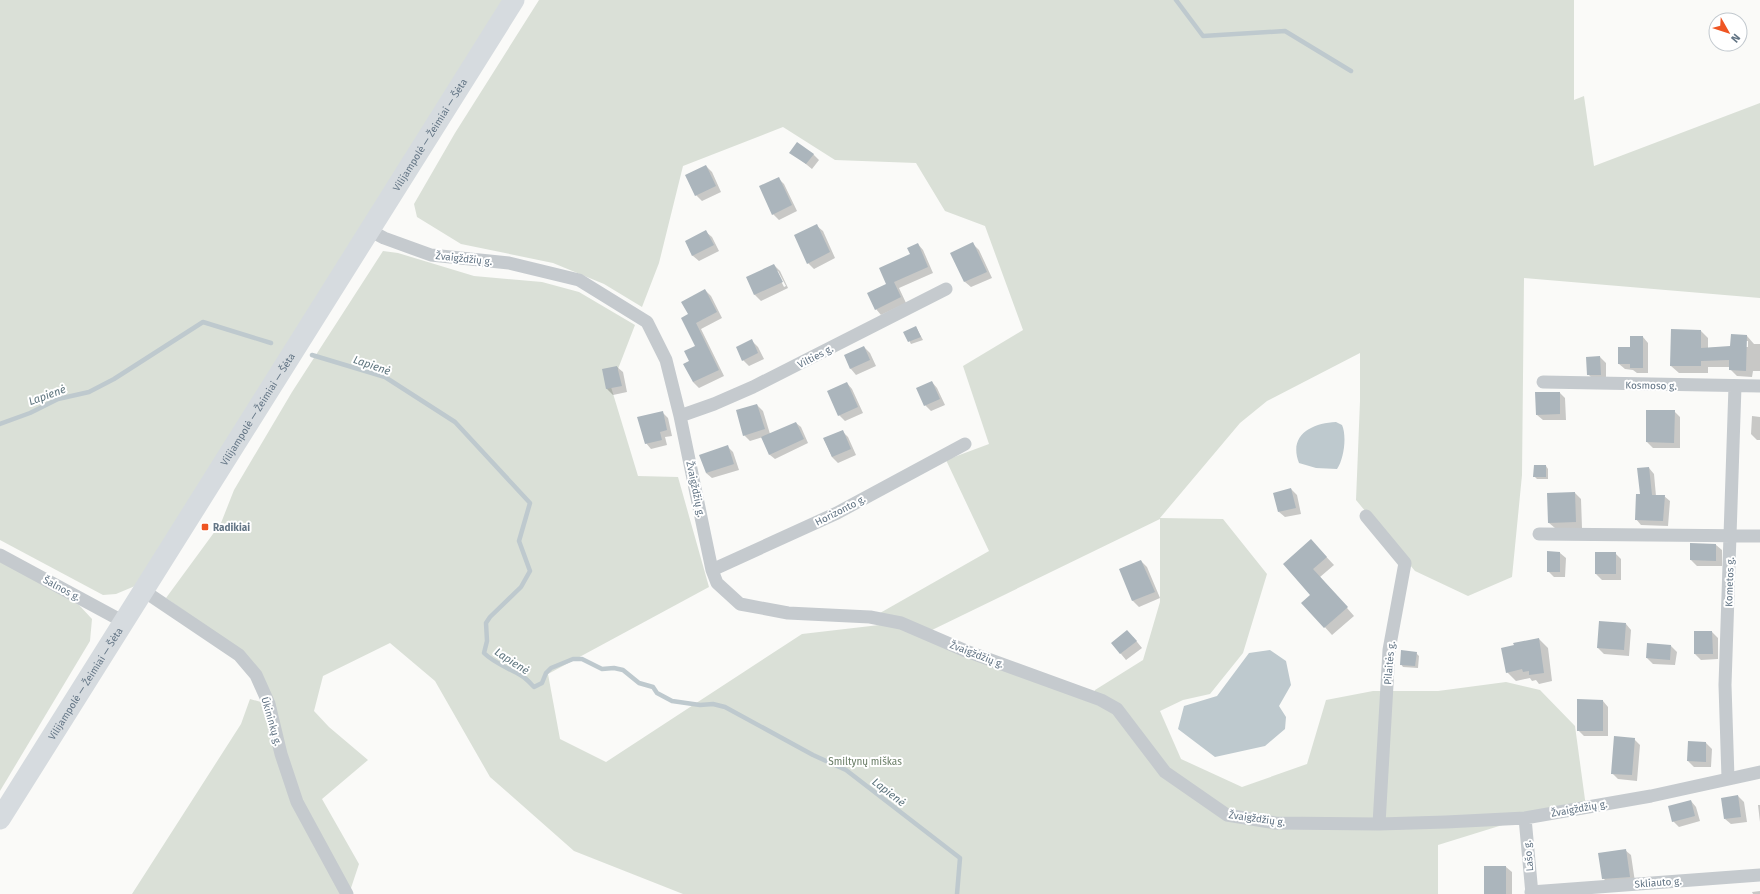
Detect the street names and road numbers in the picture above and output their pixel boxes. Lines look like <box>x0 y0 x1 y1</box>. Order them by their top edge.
street label: Vilijampolė — Žeimiai — Šėta <box>391 77 470 194</box>
street label: Žvaigždžių g. <box>435 248 493 268</box>
street label: Vilties g. <box>796 343 835 371</box>
street label: Vilijampolė — Žeimiai — Šėta <box>218 351 298 468</box>
street label: Kosmoso g. <box>1625 380 1677 392</box>
street label: Žvaigždžių g. <box>683 460 709 518</box>
street label: Horizonto g. <box>813 493 868 529</box>
street label: Kometos g. <box>1723 557 1737 607</box>
street label: Šalnos g. <box>41 572 83 604</box>
street label: Vilijampolė — Žeimiai — Šėta <box>46 626 126 742</box>
street label: Žvaigždžių g. <box>948 637 1006 671</box>
street label: Pilaitės g. <box>1382 641 1398 685</box>
street label: Ūkininkų g. <box>258 695 285 747</box>
street label: Žvaigždžių g. <box>1550 796 1608 820</box>
street label: Žvaigždžių g. <box>1228 807 1286 829</box>
street label: Lašo g. <box>1522 840 1536 872</box>
street label: Skliauto g. <box>1634 875 1682 891</box>

